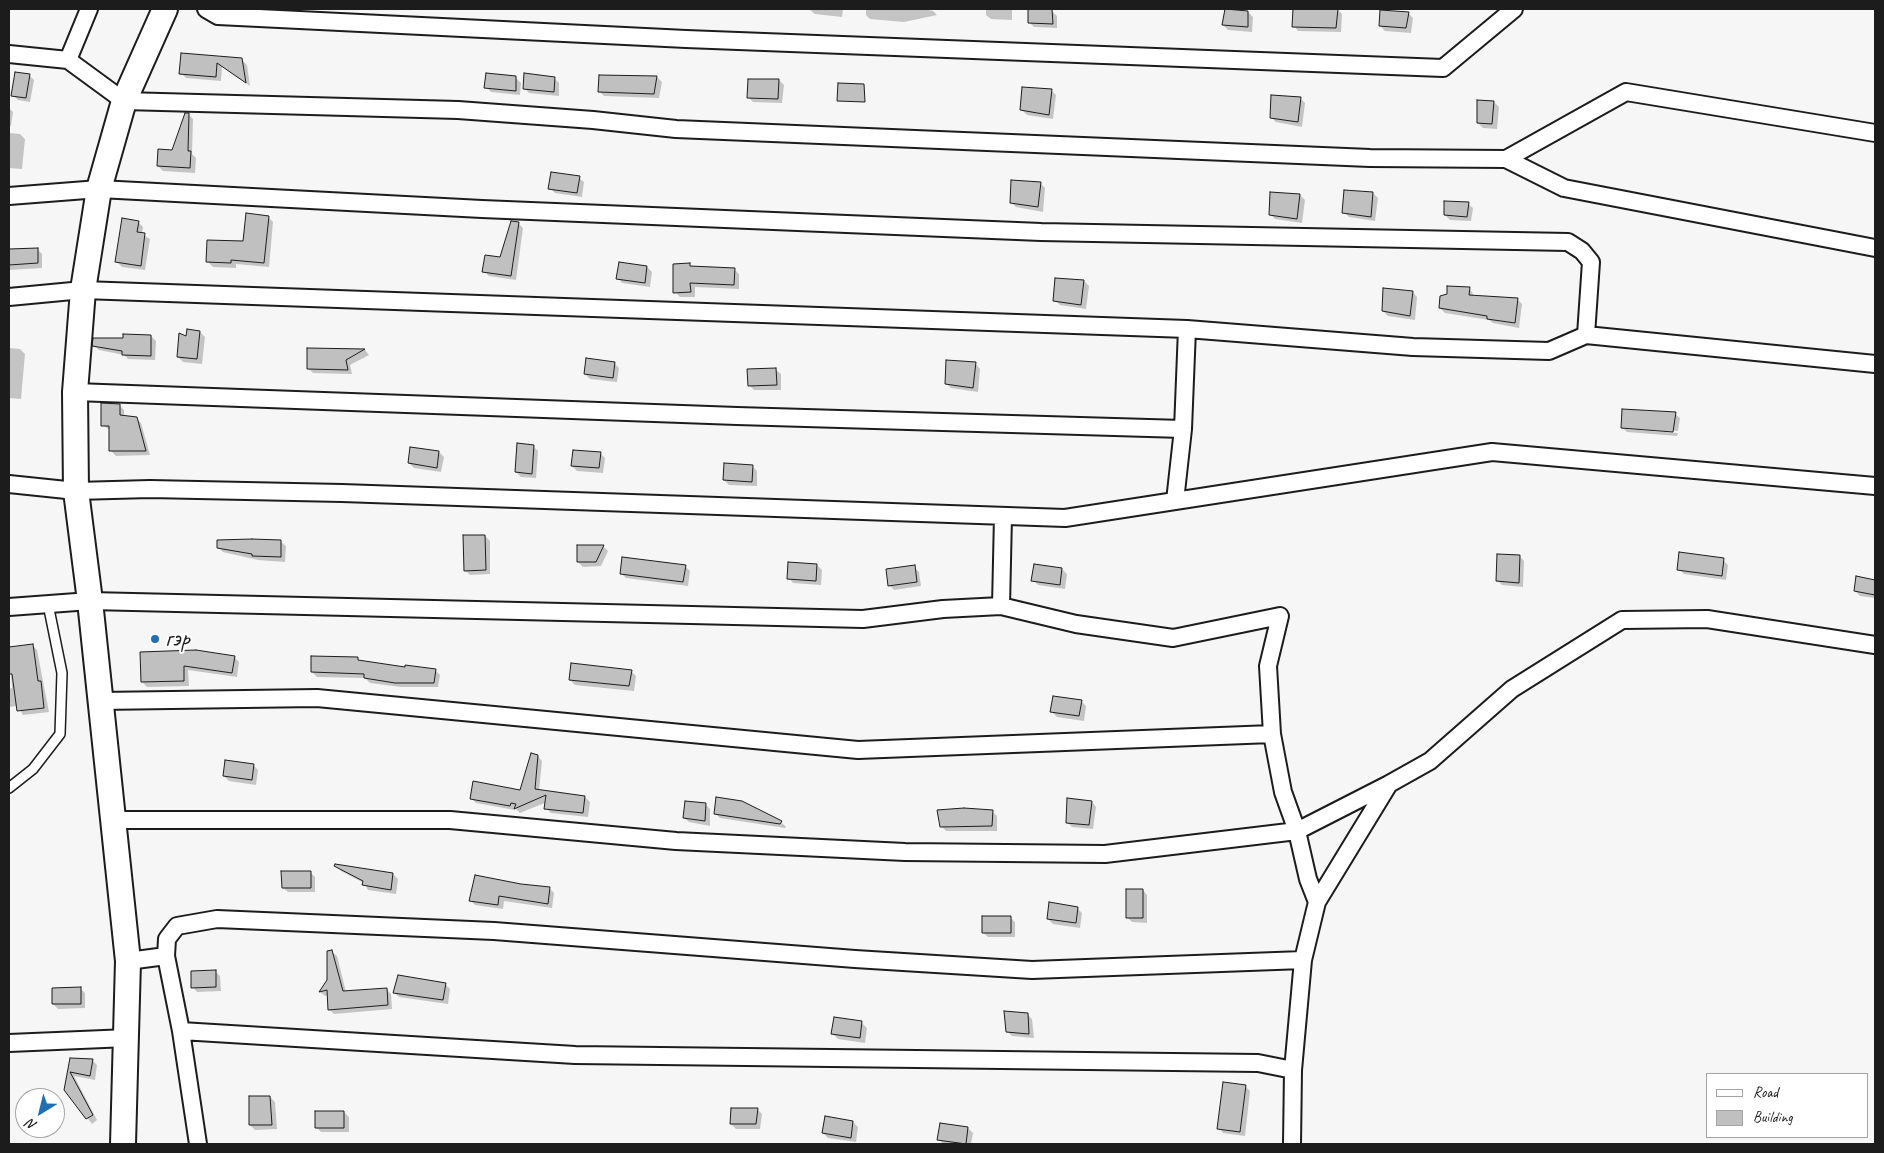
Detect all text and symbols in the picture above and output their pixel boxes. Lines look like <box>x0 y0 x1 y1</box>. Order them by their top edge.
place label: гэр <box>165 624 190 654</box>
marker: гэр <box>149 633 161 645</box>
legend <box>1706 1073 1869 1138</box>
text: Road <box>1753 1083 1778 1102</box>
north arrow <box>15 1088 65 1138</box>
text: Building <box>1753 1108 1792 1127</box>
text: N <box>23 1115 40 1134</box>

